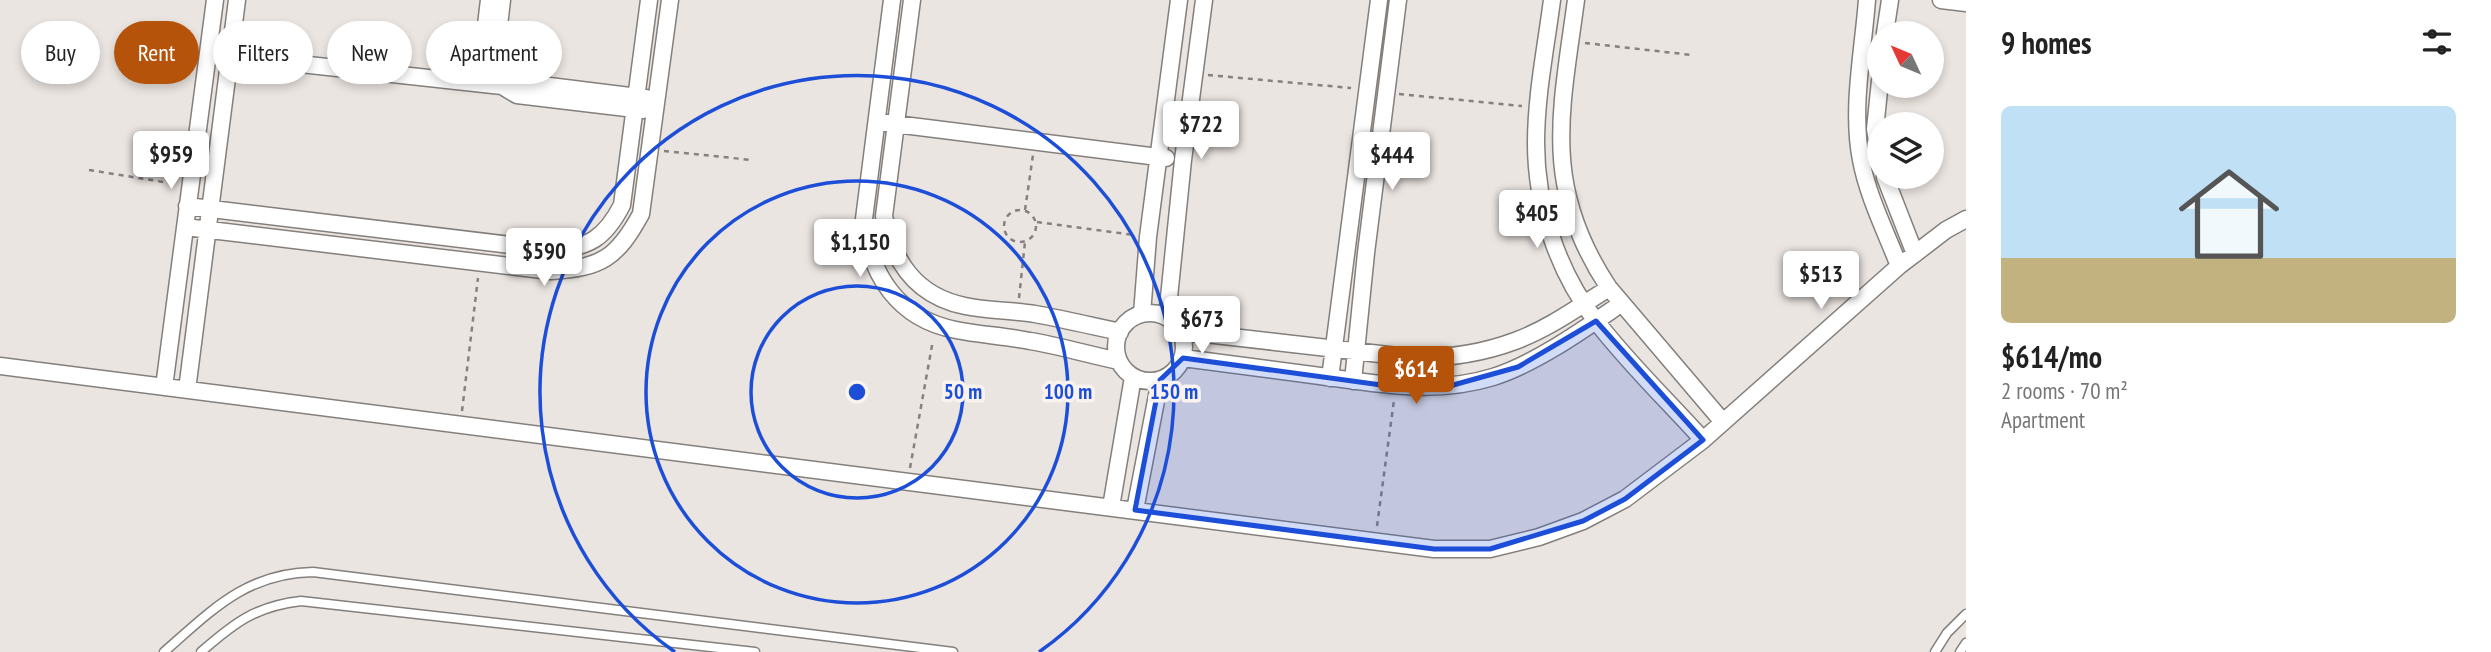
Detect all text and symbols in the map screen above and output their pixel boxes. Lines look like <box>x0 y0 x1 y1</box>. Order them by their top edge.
chip: Buy <box>21 21 100 84</box>
chip: Rent <box>114 21 199 84</box>
chip: Filters <box>213 21 313 84</box>
chip: New <box>327 21 412 84</box>
chip: Apartment <box>426 21 562 84</box>
north arrow <box>1867 21 1944 98</box>
map controls <box>1867 21 1944 189</box>
text: 9 homes <box>2001 23 2092 62</box>
icon: filters <box>2418 23 2456 61</box>
pin: $722 <box>1160 102 1242 161</box>
text: $722 <box>1179 109 1223 138</box>
button: layers <box>1867 112 1944 189</box>
pin: $959 <box>130 132 212 191</box>
pin: $444 <box>1351 132 1433 192</box>
text: $959 <box>149 139 193 168</box>
text: $444 <box>1370 140 1414 169</box>
icon: home <box>2166 151 2292 277</box>
pin: $405 <box>1496 190 1578 250</box>
text: $405 <box>1515 198 1559 227</box>
pin: $1,150 <box>803 219 917 279</box>
text: $1,150 <box>830 227 890 256</box>
pin: $590 <box>503 229 585 288</box>
text: $590 <box>522 236 566 265</box>
pin: $513 <box>1780 252 1862 311</box>
text: $513 <box>1799 259 1843 288</box>
pin: $673 <box>1161 296 1243 356</box>
text: $673 <box>1180 304 1224 333</box>
text: $614/mo <box>2001 337 2102 376</box>
pin: $614 <box>1375 346 1457 406</box>
text: $614 <box>1394 354 1438 383</box>
text: 2 rooms · 70 m² <box>2001 376 2128 405</box>
text: 50 m <box>944 378 982 405</box>
text: 100 m <box>1044 378 1092 405</box>
text: 150 m <box>1150 378 1198 405</box>
centre of rings <box>845 380 869 404</box>
text: Apartment <box>2001 405 2085 434</box>

